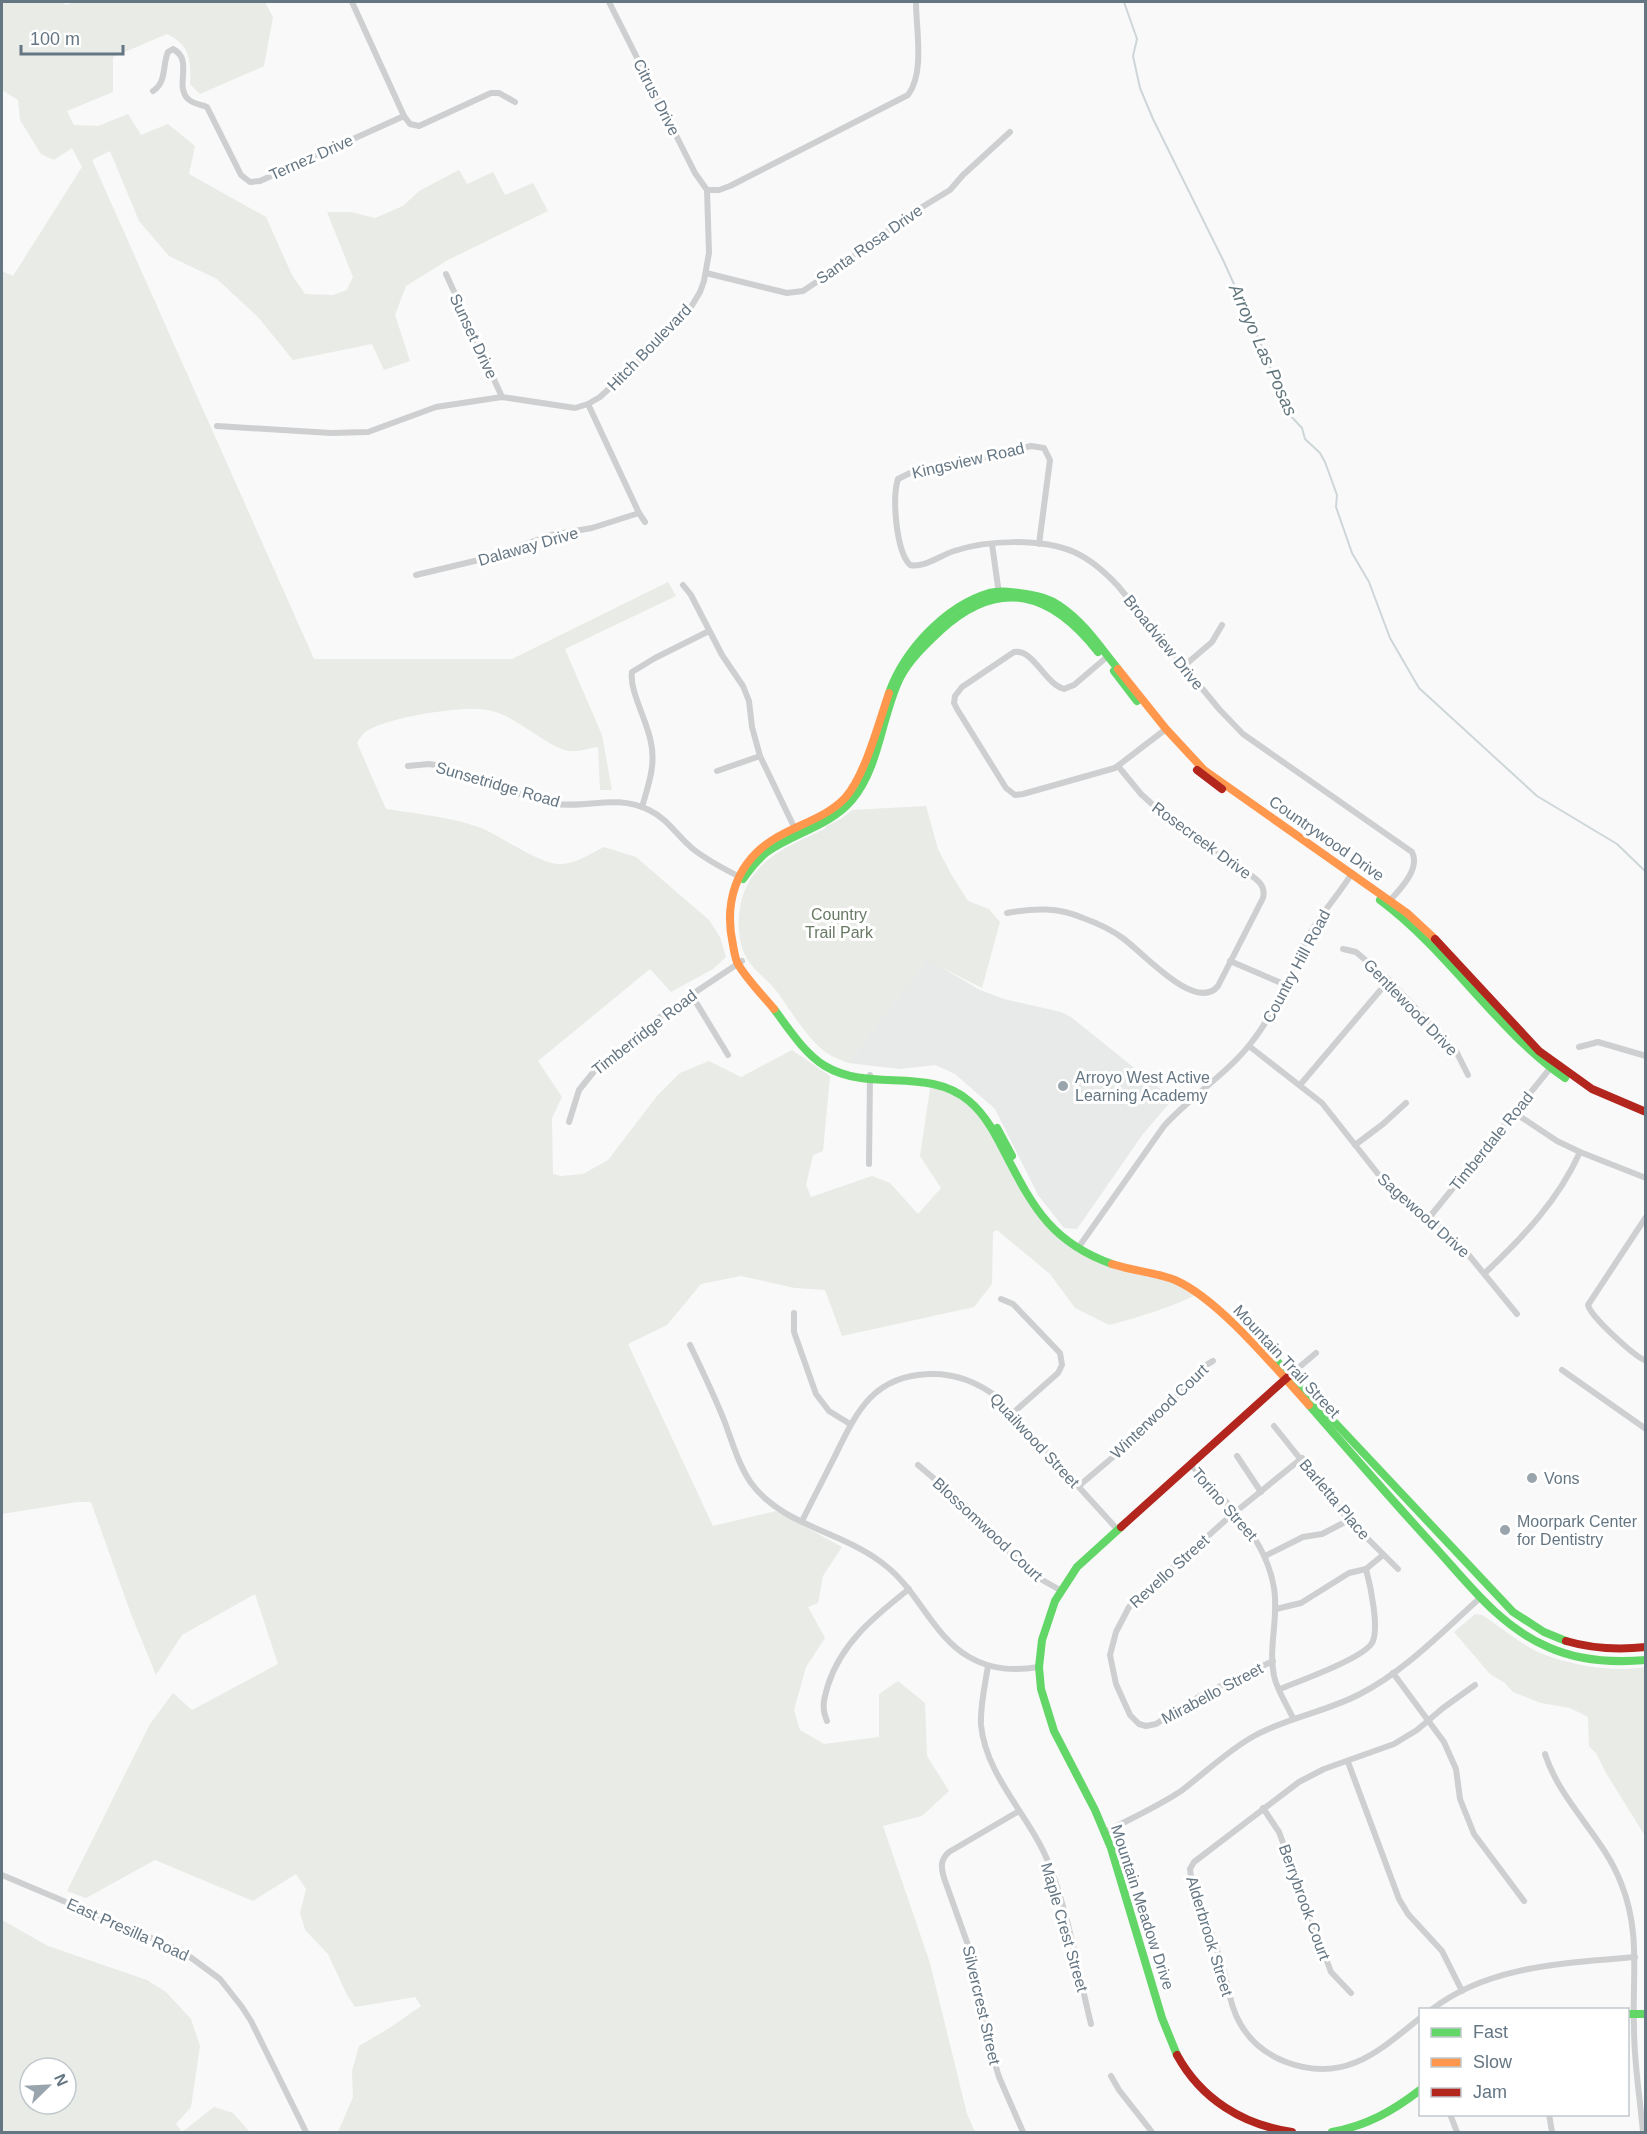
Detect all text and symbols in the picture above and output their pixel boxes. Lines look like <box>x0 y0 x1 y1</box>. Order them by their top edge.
scale bar <box>21 18 123 56</box>
text: 100 m <box>30 29 80 49</box>
street label: Citrus Drive <box>630 56 683 138</box>
street label: Ternez Drive <box>267 131 356 183</box>
street label: Santa Rosa Drive <box>813 201 926 287</box>
water label: Arroyo Las Posas <box>1225 280 1301 419</box>
street label: Sunset Drive <box>446 291 501 381</box>
street label: Hitch Boulevard <box>604 301 695 394</box>
street label: Kingsview Road <box>910 439 1026 482</box>
street label: Dalaway Drive <box>476 524 580 569</box>
street label: Broadview Drive <box>1120 592 1207 693</box>
street label: Sunsetridge Road <box>434 759 562 810</box>
street label: Countrywood Drive <box>1266 792 1387 884</box>
street label: Rosecreek Drive <box>1149 799 1255 882</box>
park label: Country Trail Park <box>805 906 874 941</box>
street label: Country Hill Road <box>1260 907 1333 1026</box>
street label: Gentlewood Drive <box>1360 956 1461 1059</box>
street label: Timberridge Road <box>589 986 700 1078</box>
place label: Arroyo West Active Learning Academy <box>1075 1069 1210 1104</box>
marker: Arroyo West Active Learning Academy <box>1056 1079 1070 1093</box>
street label: Timberdale Road <box>1446 1089 1536 1194</box>
street label: Sagewood Drive <box>1374 1170 1473 1261</box>
street label: Mountain Trail Street <box>1230 1302 1344 1422</box>
street label: Winterwood Court <box>1107 1360 1212 1462</box>
street label: Quailwood Street <box>987 1390 1083 1491</box>
street label: Barletta Place <box>1296 1456 1373 1543</box>
street label: Torino Street <box>1188 1465 1261 1545</box>
place label: Vons <box>1544 1470 1580 1487</box>
marker: Vons <box>1525 1471 1539 1485</box>
street label: Blossomwood Court <box>930 1474 1046 1585</box>
place label: Moorpark Center for Dentistry <box>1517 1513 1638 1548</box>
marker: Moorpark Center for Dentistry <box>1498 1523 1512 1537</box>
street label: Revello Street <box>1126 1531 1213 1611</box>
street label: Mirabello Street <box>1159 1659 1266 1727</box>
street label: Mountain Meadow Drive <box>1108 1822 1177 1992</box>
street label: Berrybrook Court <box>1276 1842 1334 1963</box>
street label: Maple Crest Street <box>1038 1861 1091 1994</box>
street label: Alderbrook Street <box>1183 1874 1236 1999</box>
street label: East Presilla Road <box>64 1895 191 1964</box>
street label: Silvercrest Street <box>960 1944 1004 2067</box>
legend <box>1419 2008 1629 2116</box>
text: Fast <box>1473 2022 1508 2042</box>
text: Slow <box>1473 2052 1513 2072</box>
north arrow <box>18 2056 78 2116</box>
text: N <box>51 2071 71 2089</box>
text: Jam <box>1473 2082 1507 2102</box>

